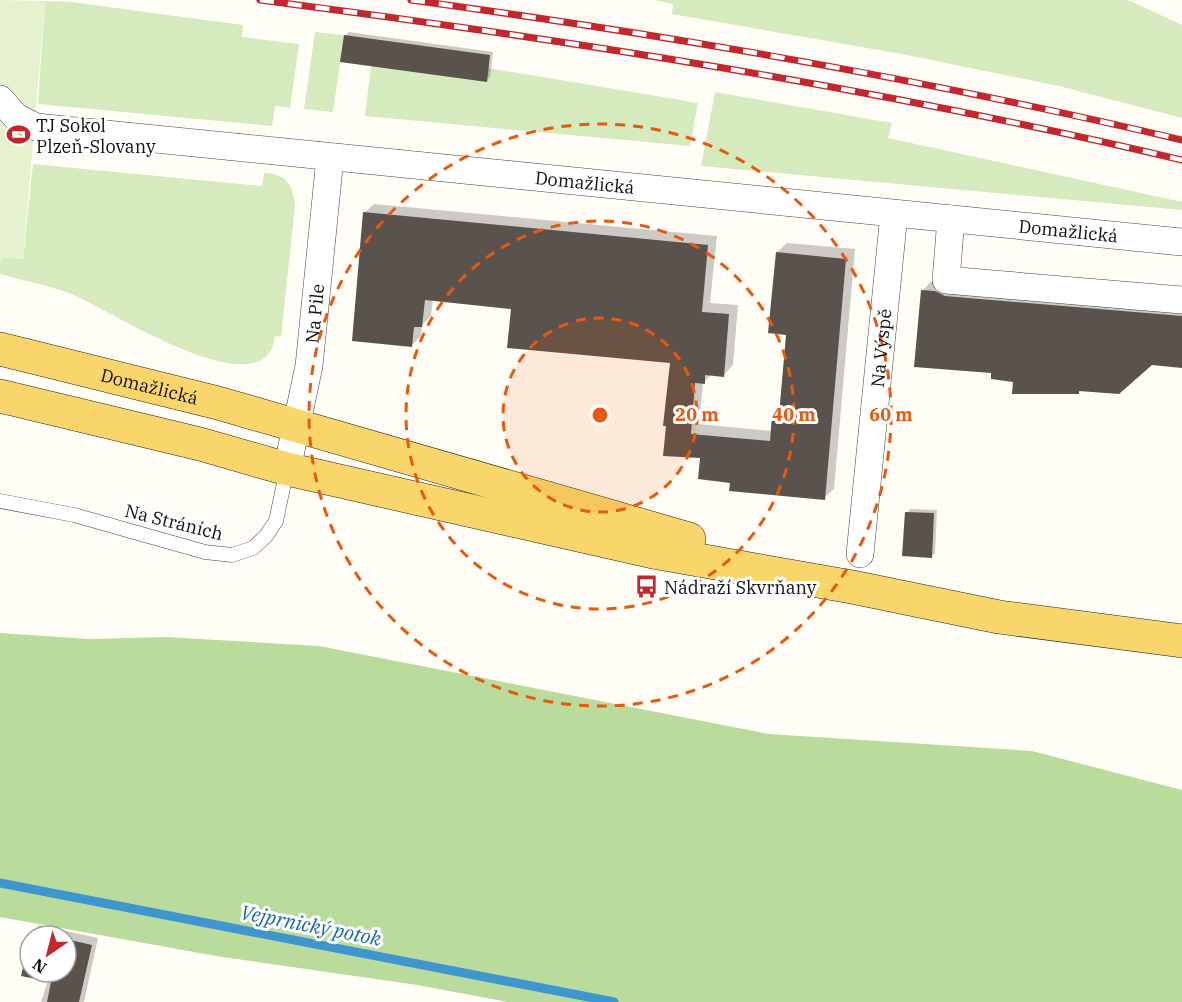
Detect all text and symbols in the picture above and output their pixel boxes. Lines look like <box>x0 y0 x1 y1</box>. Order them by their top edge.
place label: TJ Sokol Plzeň-Slovany <box>36 114 156 158</box>
sports icon: TJ Sokol Plzeň-Slovany <box>5 122 31 148</box>
street label: Domažlická <box>534 166 636 199</box>
street label: Domažlická <box>1018 214 1119 247</box>
street label: Na Pile <box>300 283 329 345</box>
street label: Na Výspě <box>865 308 896 388</box>
street label: Domažlická <box>98 363 201 409</box>
text: 20 m <box>675 403 719 426</box>
text: 40 m <box>772 403 816 426</box>
text: 60 m <box>869 403 913 426</box>
centre of rings <box>590 405 610 425</box>
street label: Na Stráních <box>123 499 225 545</box>
bus stop icon: Nádraží Skvrňany <box>633 574 659 600</box>
place label: Nádraží Skvrňany <box>664 576 817 599</box>
water label: Vejprnický potok <box>238 898 384 952</box>
north arrow <box>18 924 78 984</box>
text: N <box>28 954 50 978</box>

